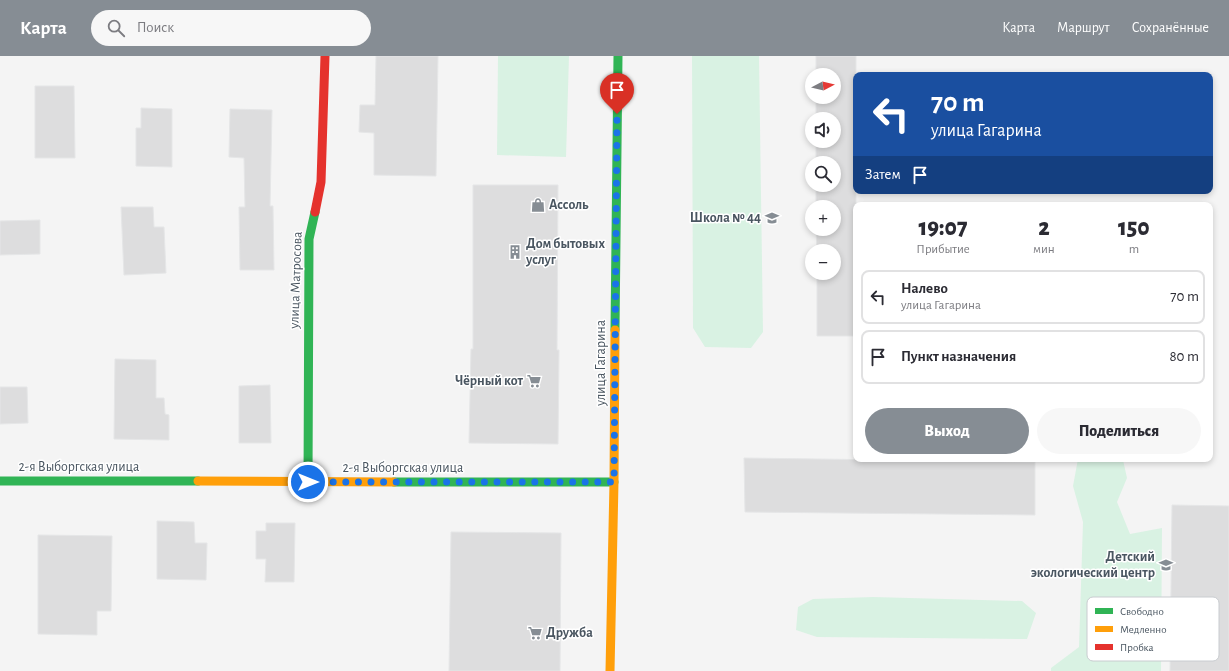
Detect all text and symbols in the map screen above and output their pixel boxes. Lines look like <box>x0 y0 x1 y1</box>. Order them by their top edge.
search box <box>91 10 371 46</box>
icon: search <box>105 17 127 39</box>
text: Карта <box>20 19 67 38</box>
text: Поиск <box>137 20 174 35</box>
text: Карта <box>1002 21 1035 35</box>
text: Маршрут <box>1057 21 1110 35</box>
text: Сохранённые <box>1132 21 1209 35</box>
north arrow <box>805 68 841 104</box>
map controls <box>805 68 841 280</box>
pin <box>600 73 634 114</box>
icon: arrive <box>606 79 628 101</box>
icon: left <box>865 88 917 140</box>
text: 70 m <box>931 89 985 117</box>
button: sound <box>805 112 841 148</box>
text: улица Гагарина <box>931 122 1042 140</box>
button: search <box>805 156 841 192</box>
icon: arrive <box>909 164 931 186</box>
text: Затем <box>865 167 901 182</box>
shop icon: Ассоль <box>530 197 546 213</box>
place label: Ассоль <box>549 198 589 212</box>
button: + <box>805 200 841 236</box>
school or university icon: Школа № 44 <box>764 210 780 226</box>
place label: Школа № 44 <box>690 211 761 225</box>
text: 19:07 <box>919 216 968 240</box>
text: 2 <box>1038 216 1050 240</box>
text: 150 <box>1118 216 1150 240</box>
street label: улица Матросова <box>287 231 305 330</box>
place label: Дом бытовых услуг <box>525 237 605 267</box>
text: Прибытие <box>916 243 970 256</box>
text: мин <box>1033 243 1055 256</box>
text: m <box>1129 243 1139 256</box>
building icon: Дом бытовых услуг <box>507 244 523 260</box>
button: − <box>805 244 841 280</box>
text: Налево <box>901 281 948 296</box>
icon: left <box>867 286 889 308</box>
text: 70 m <box>1170 289 1199 304</box>
text: улица Гагарина <box>901 299 981 312</box>
street label: улица Гагарина <box>594 319 608 407</box>
icon: arrive <box>867 346 889 368</box>
text: Пункт назначения <box>901 349 1016 364</box>
text: 80 m <box>1169 349 1199 364</box>
supermarket icon: Чёрный кот <box>526 373 542 389</box>
place label: Чёрный кот <box>455 374 524 388</box>
button: Выход <box>865 408 1029 454</box>
button: Поделиться <box>1037 408 1201 454</box>
street label: 2-я Выборгская улица <box>19 460 140 474</box>
position arrow <box>287 461 329 503</box>
street label: 2-я Выборгская улица <box>343 461 464 475</box>
place label: Детский экологический центр <box>1031 550 1155 580</box>
school or university icon: Детский экологический центр <box>1158 557 1174 573</box>
legend <box>1087 597 1219 661</box>
text: Свободно <box>1120 606 1164 617</box>
text: Медленно <box>1120 624 1167 635</box>
supermarket icon: Дружба <box>527 625 543 641</box>
place label: Дружба <box>546 626 593 640</box>
text: Пробка <box>1120 642 1153 653</box>

